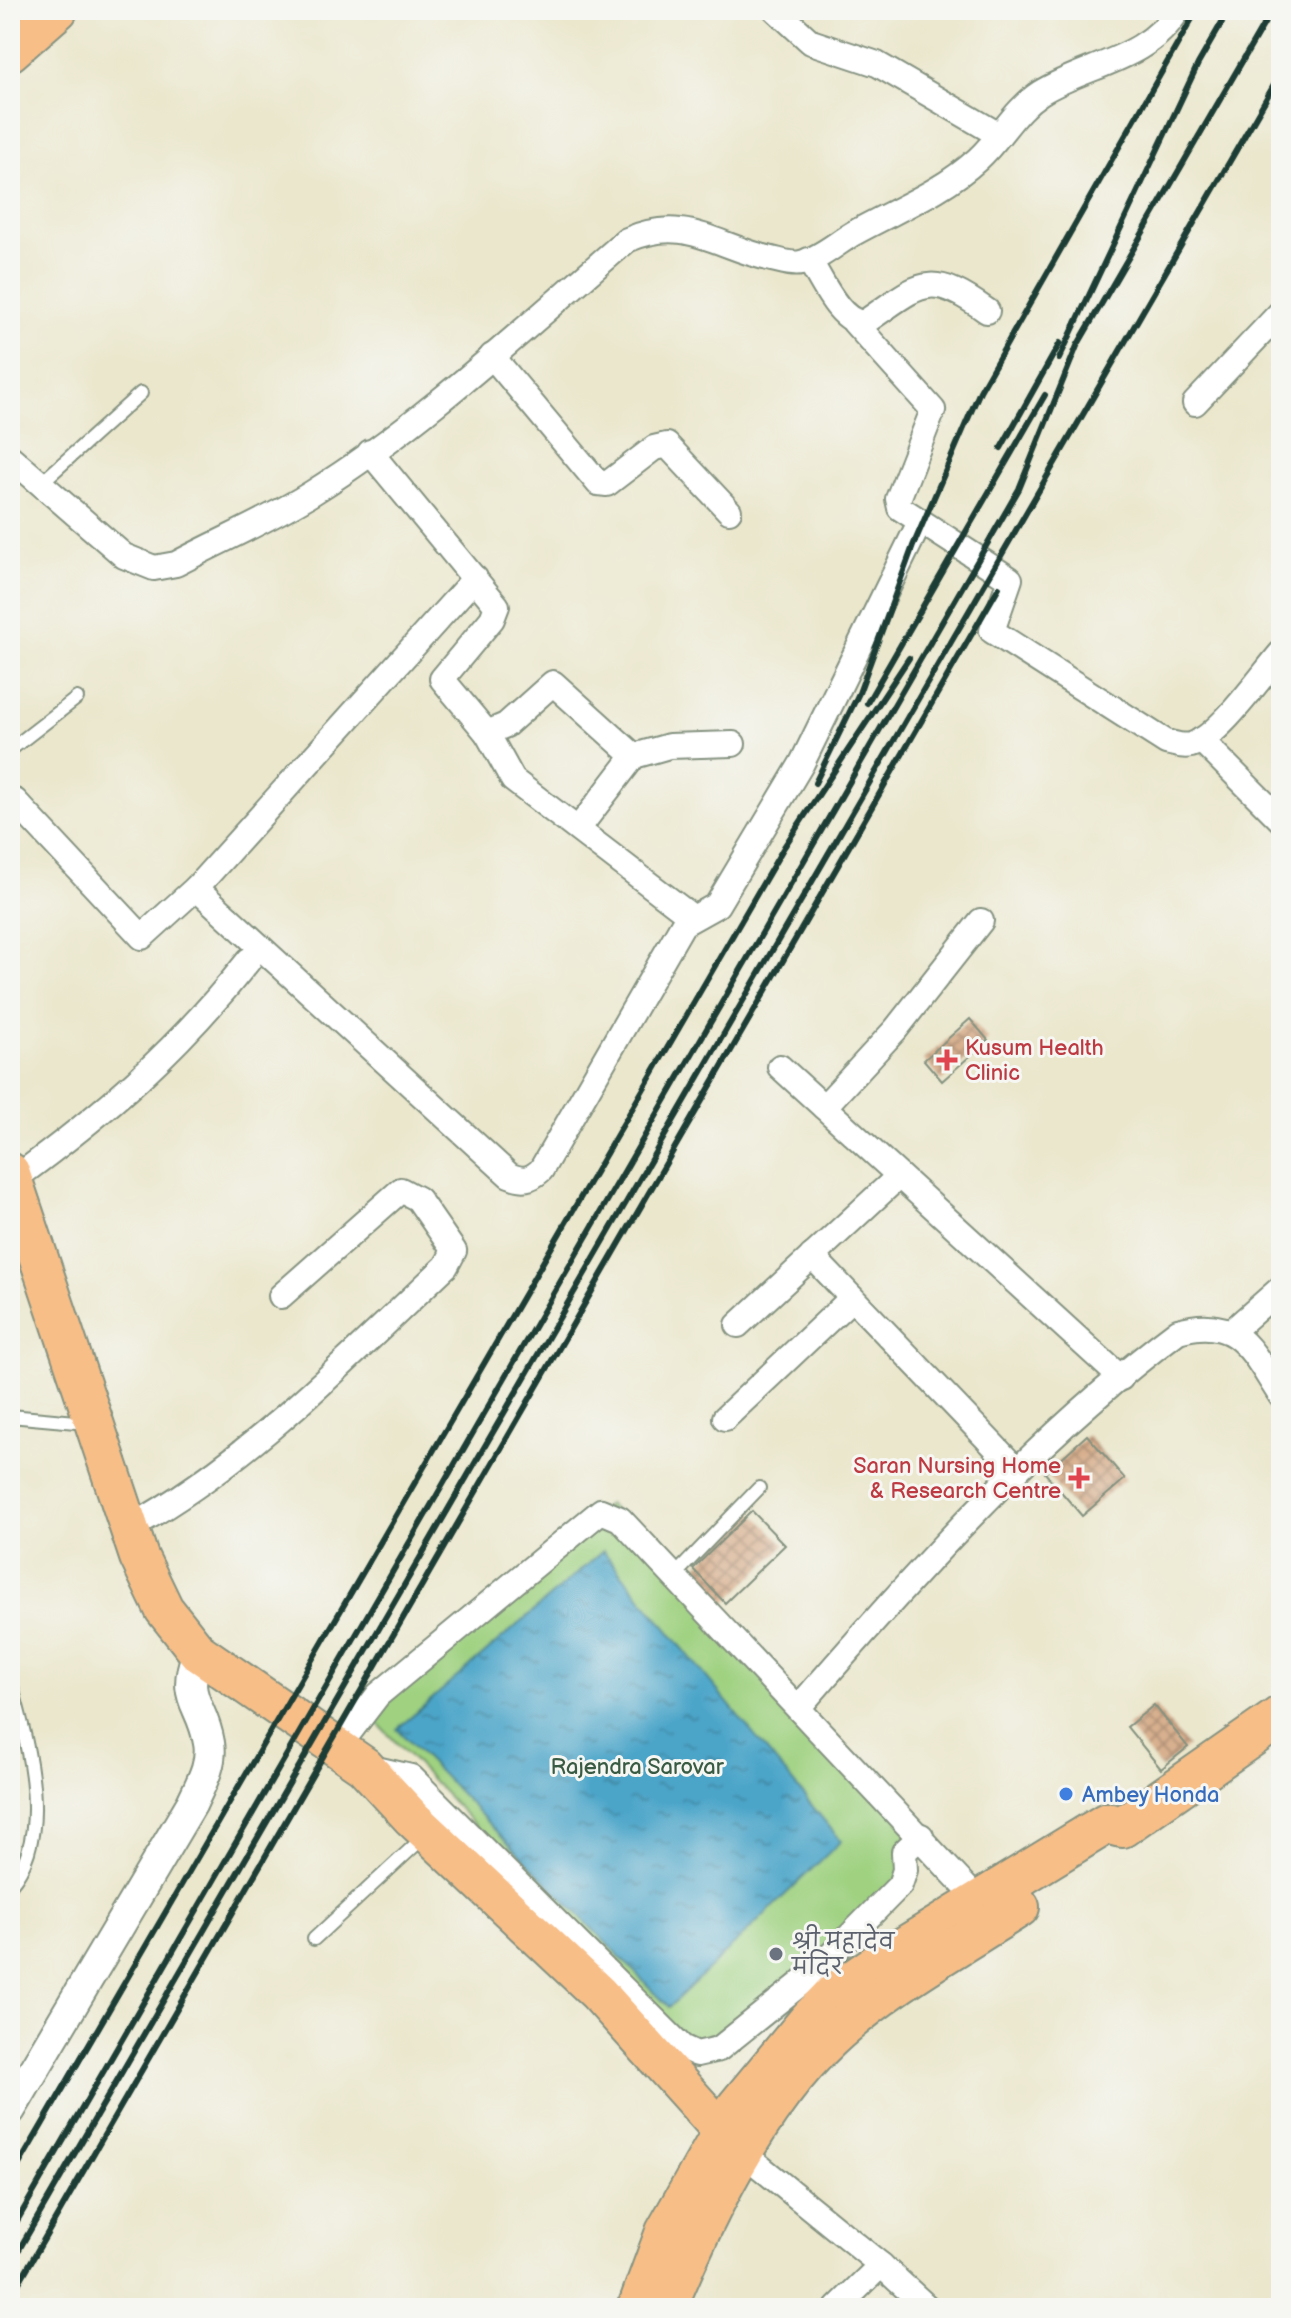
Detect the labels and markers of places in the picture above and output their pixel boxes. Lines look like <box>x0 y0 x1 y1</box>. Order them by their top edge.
place label: Kusum Health Clinic <box>965 1035 1104 1087</box>
marker: Kusum Health Clinic <box>936 1049 958 1071</box>
place label: Saran Nursing Home & Research Centre <box>853 1453 1061 1505</box>
marker: Saran Nursing Home & Research Centre <box>1068 1467 1090 1489</box>
place label: Ambey Honda <box>1082 1782 1220 1809</box>
marker: Ambey Honda <box>1057 1785 1075 1803</box>
place label: श्री महादेव मंदिर <box>791 1923 896 1981</box>
marker: श्री महादेव मंदिर <box>767 1945 785 1963</box>

